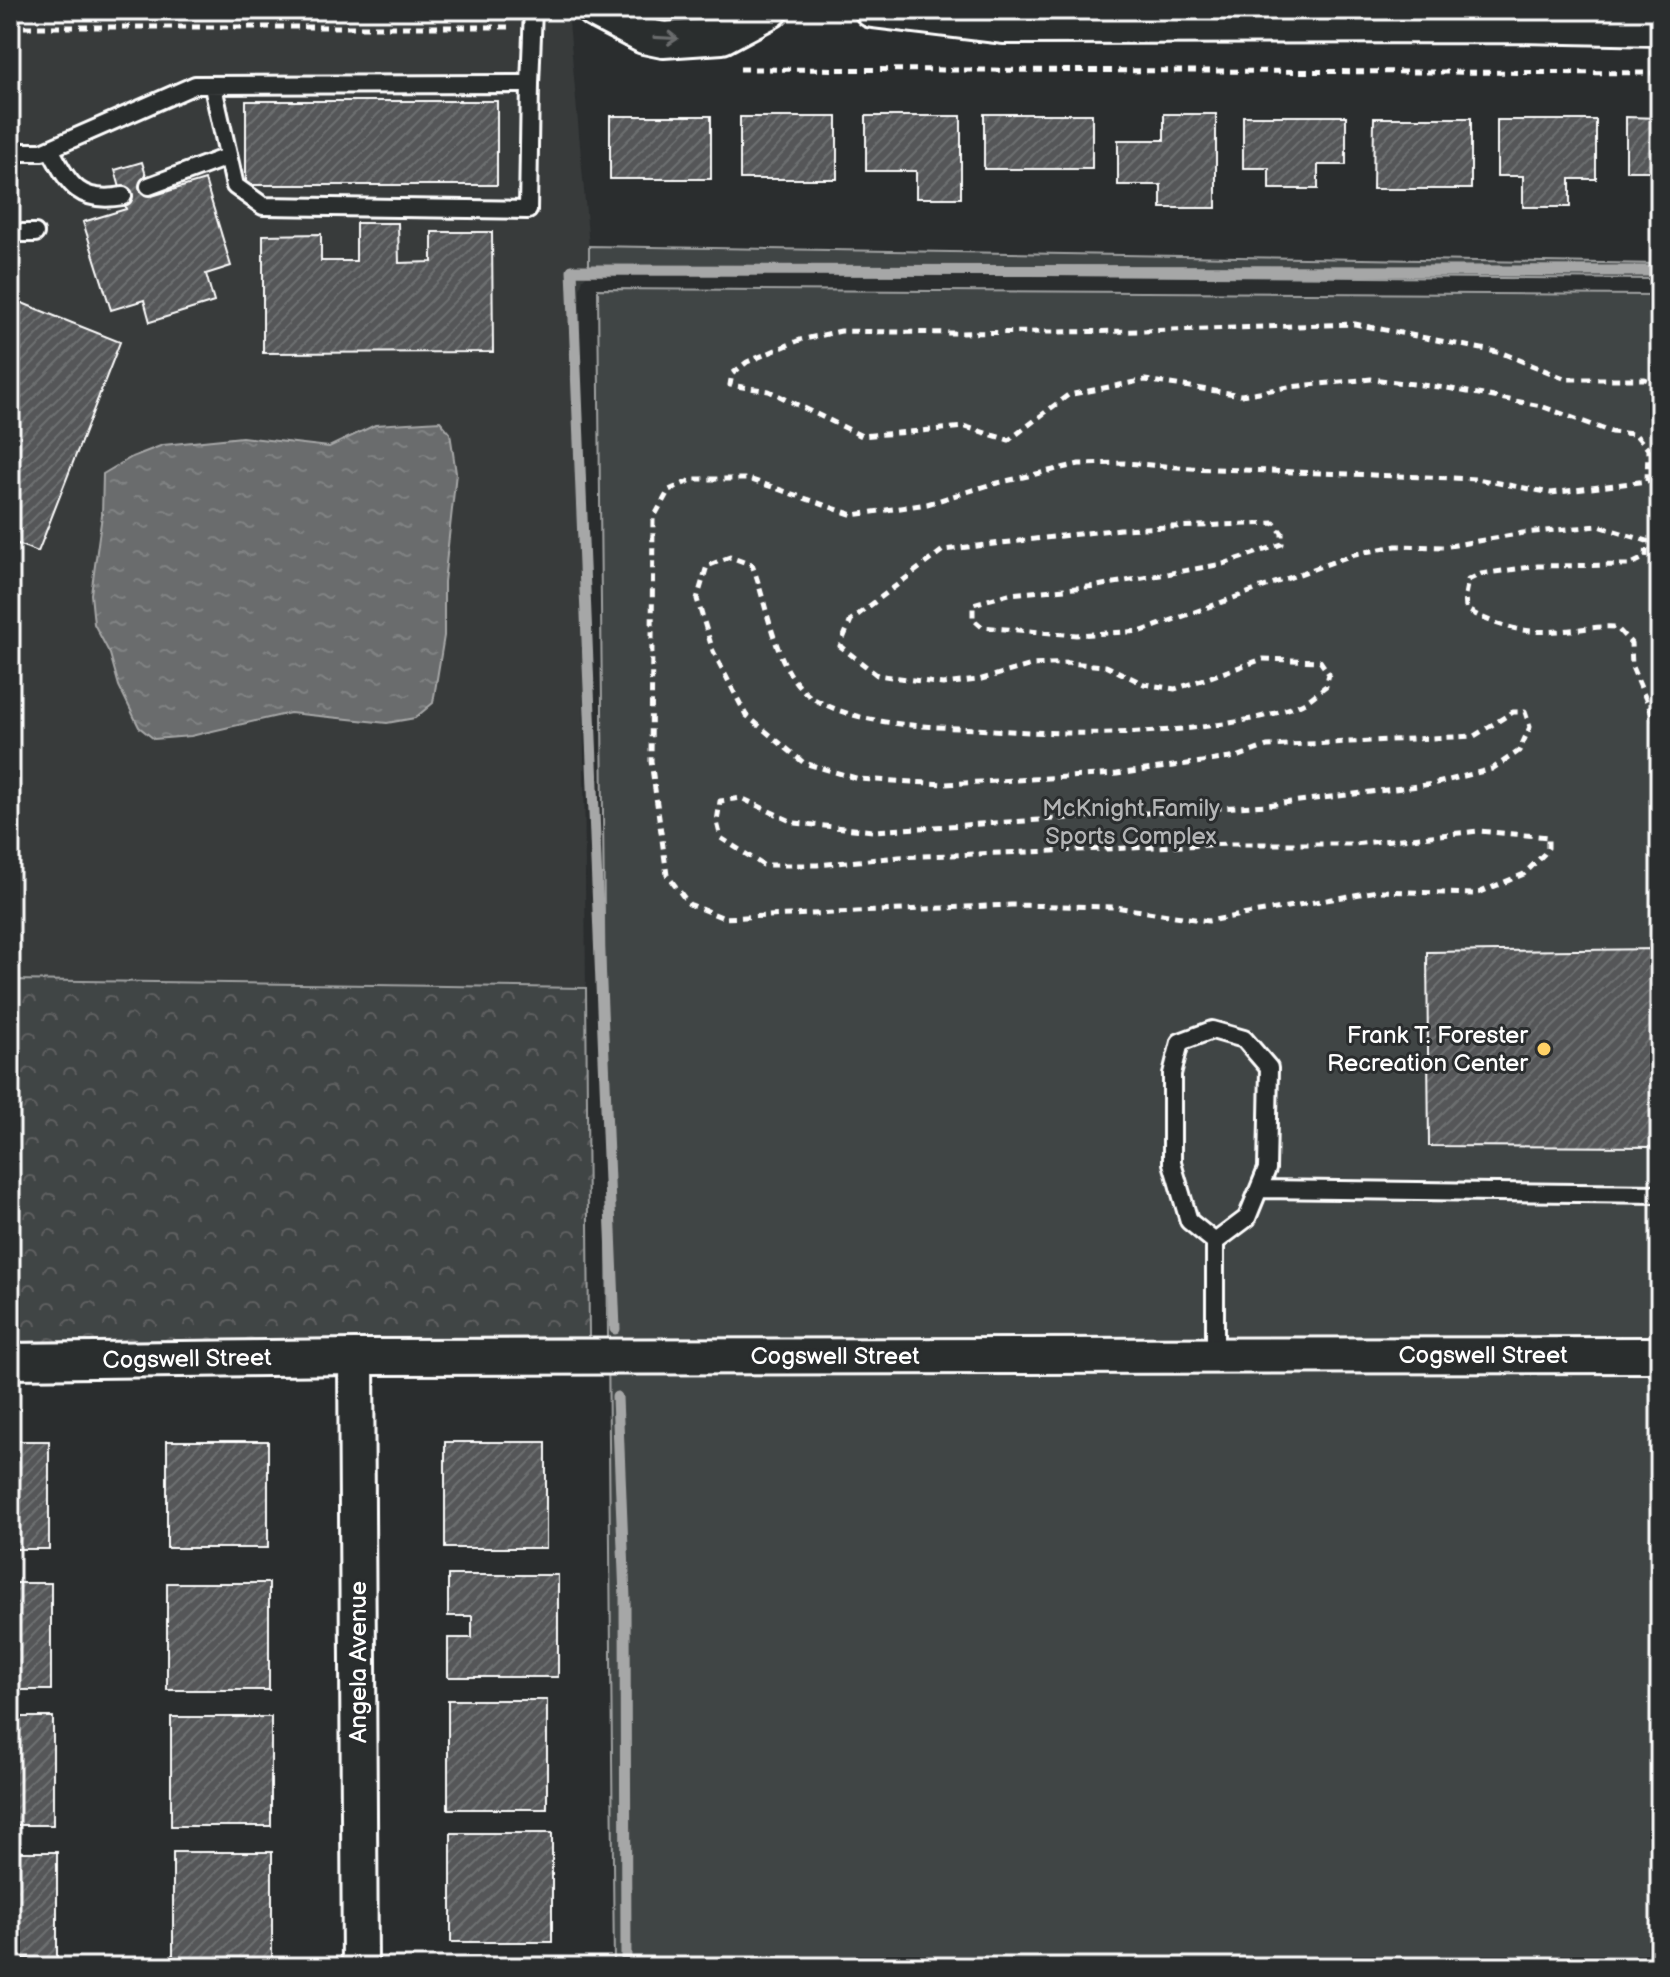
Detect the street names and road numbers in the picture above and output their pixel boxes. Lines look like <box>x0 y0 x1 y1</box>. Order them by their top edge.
street label: Cogswell Street <box>1398 1341 1568 1370</box>
street label: Cogswell Street <box>750 1342 920 1371</box>
street label: Cogswell Street <box>102 1343 272 1375</box>
street label: Angela Avenue <box>344 1581 373 1743</box>

